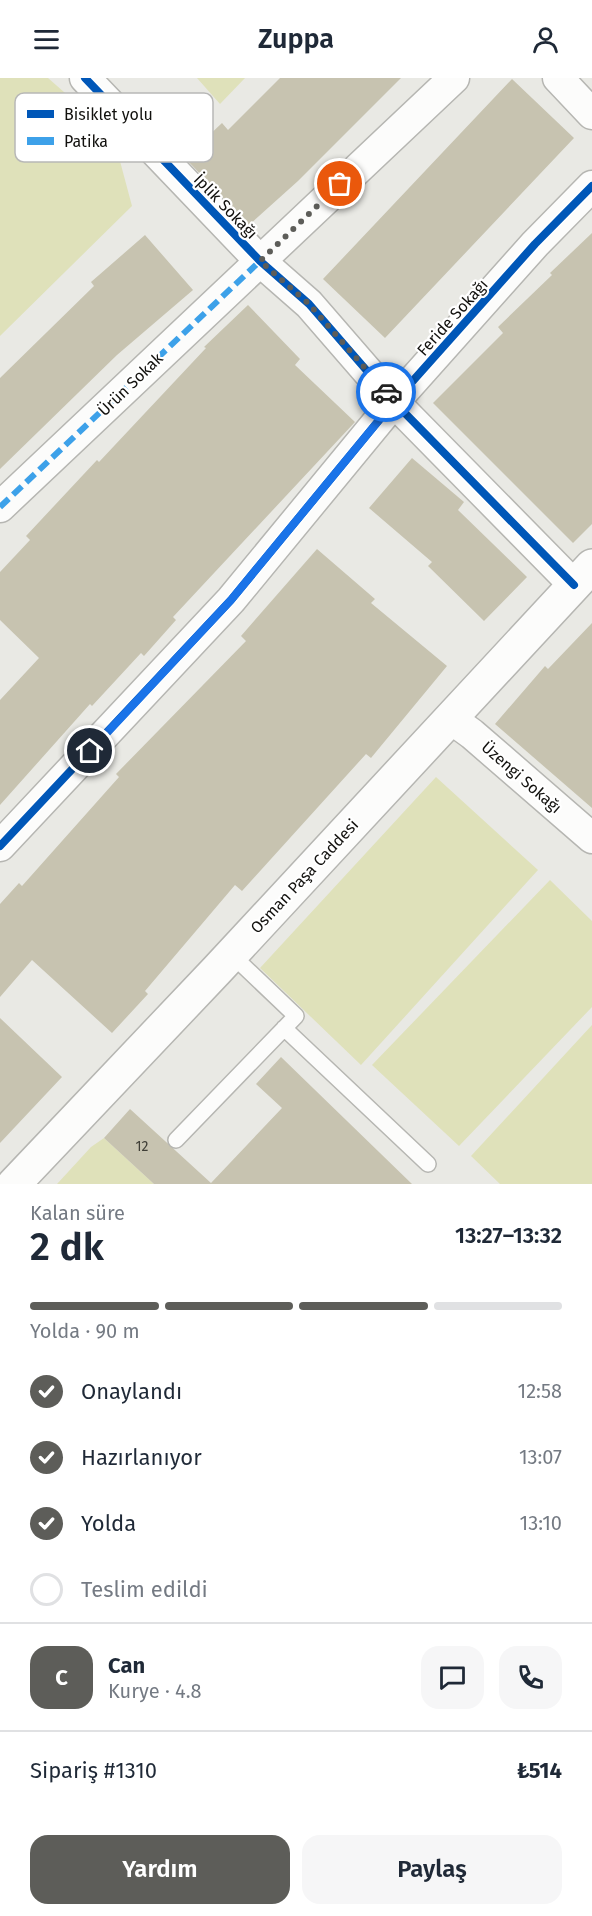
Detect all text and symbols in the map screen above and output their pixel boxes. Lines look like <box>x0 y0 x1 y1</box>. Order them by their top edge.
icon: menu <box>30 23 63 56</box>
text: Zuppa <box>258 23 334 55</box>
icon: person <box>529 23 562 56</box>
legend <box>15 93 213 162</box>
text: Bisiklet yolu <box>64 105 153 124</box>
text: Patika <box>64 132 108 151</box>
pin <box>314 158 365 209</box>
icon: bag <box>323 167 356 200</box>
street label: İplik Sokağı <box>190 169 262 243</box>
street label: Feride Sokağı <box>413 275 492 360</box>
street label: Ürün Sokak <box>94 348 167 420</box>
courier <box>356 362 416 422</box>
icon: car <box>370 376 403 409</box>
pin <box>64 725 115 776</box>
icon: home <box>73 734 106 767</box>
street label: Üzengi Sokağı <box>478 737 566 817</box>
street label: Osman Paşa Caddesi <box>247 815 363 938</box>
house number: 12 <box>136 1138 149 1155</box>
text: Kalan süre <box>30 1201 125 1225</box>
text: 13:27–13:32 <box>455 1222 562 1249</box>
text: 2 dk <box>30 1224 104 1270</box>
text: Yolda · 90 m <box>30 1319 140 1343</box>
icon: check <box>30 1375 63 1408</box>
text: Onaylandı <box>81 1378 182 1405</box>
text: 12:58 <box>518 1379 562 1403</box>
icon: check <box>30 1441 63 1474</box>
text: Hazırlanıyor <box>81 1444 202 1471</box>
text: 13:07 <box>519 1445 562 1469</box>
icon: check <box>30 1507 63 1540</box>
text: Yolda <box>81 1510 136 1537</box>
text: 13:10 <box>520 1511 562 1535</box>
text: Teslim edildi <box>81 1576 208 1603</box>
button: chat <box>421 1646 484 1709</box>
button: phone <box>499 1646 562 1709</box>
text: Can <box>108 1652 145 1679</box>
text: C <box>55 1664 68 1691</box>
text: Kurye · 4.8 <box>108 1679 201 1703</box>
text: Sipariş #1310 <box>30 1757 157 1784</box>
text: ₺514 <box>517 1757 562 1784</box>
button: Yardım <box>30 1835 290 1904</box>
button: Paylaş <box>302 1835 562 1904</box>

